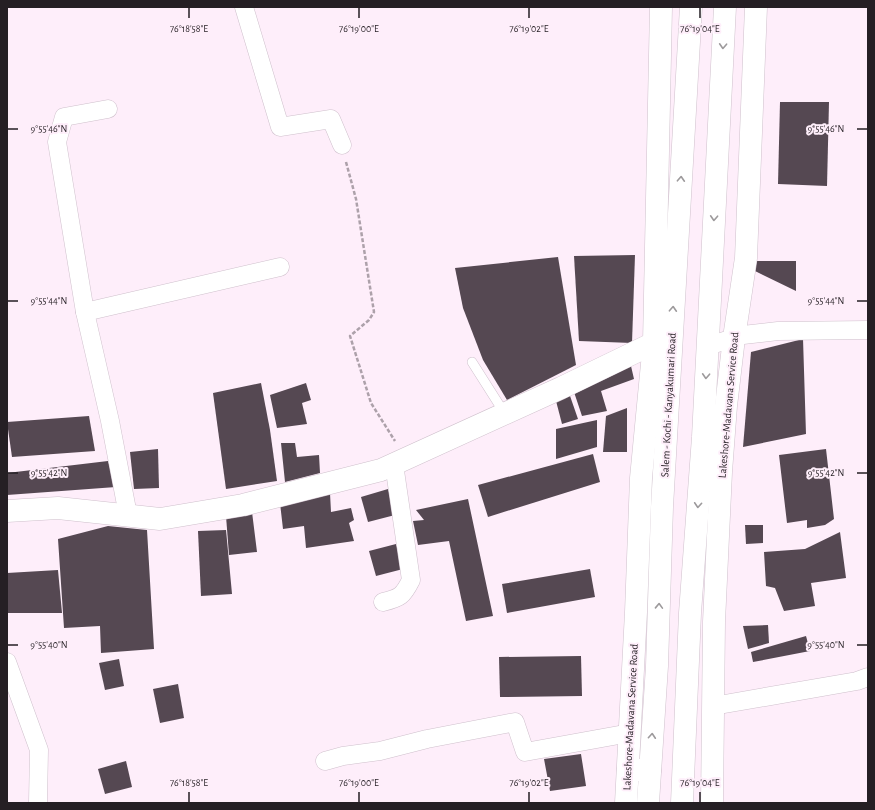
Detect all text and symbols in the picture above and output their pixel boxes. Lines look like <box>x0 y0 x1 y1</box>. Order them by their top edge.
text: 76°18'58"E <box>170 24 208 34</box>
text: 76°19'00"E <box>339 24 379 34</box>
text: 76°19'02"E <box>509 24 549 34</box>
text: 76°19'04"E <box>680 24 720 34</box>
one-way arrow <box>718 43 727 49</box>
text: 9°55'46"N <box>31 124 67 134</box>
text: 9°55'46"N <box>808 124 844 134</box>
one-way arrow <box>676 176 685 182</box>
one-way arrow <box>710 215 719 221</box>
text: 9°55'44"N <box>31 296 67 306</box>
text: 9°55'44"N <box>808 296 844 306</box>
one-way arrow <box>669 306 678 312</box>
street label: Lakeshore-Madavana Service Road <box>717 331 740 479</box>
street label: Salem - Kochi - Kanyakumari Road <box>659 332 678 478</box>
one-way arrow <box>702 373 711 379</box>
text: 9°55'42"N <box>31 468 67 478</box>
text: 9°55'42"N <box>808 468 844 478</box>
one-way arrow <box>693 502 702 508</box>
one-way arrow <box>655 603 664 609</box>
text: 9°55'40"N <box>30 640 68 650</box>
text: 9°55'40"N <box>807 640 845 650</box>
street label: Lakeshore-Madavana Service Road <box>621 643 640 791</box>
one-way arrow <box>648 733 657 739</box>
text: 76°18'58"E <box>170 778 208 788</box>
text: 76°19'00"E <box>339 778 379 788</box>
text: 76°19'02"E <box>509 778 549 788</box>
text: 76°19'04"E <box>680 778 720 788</box>

